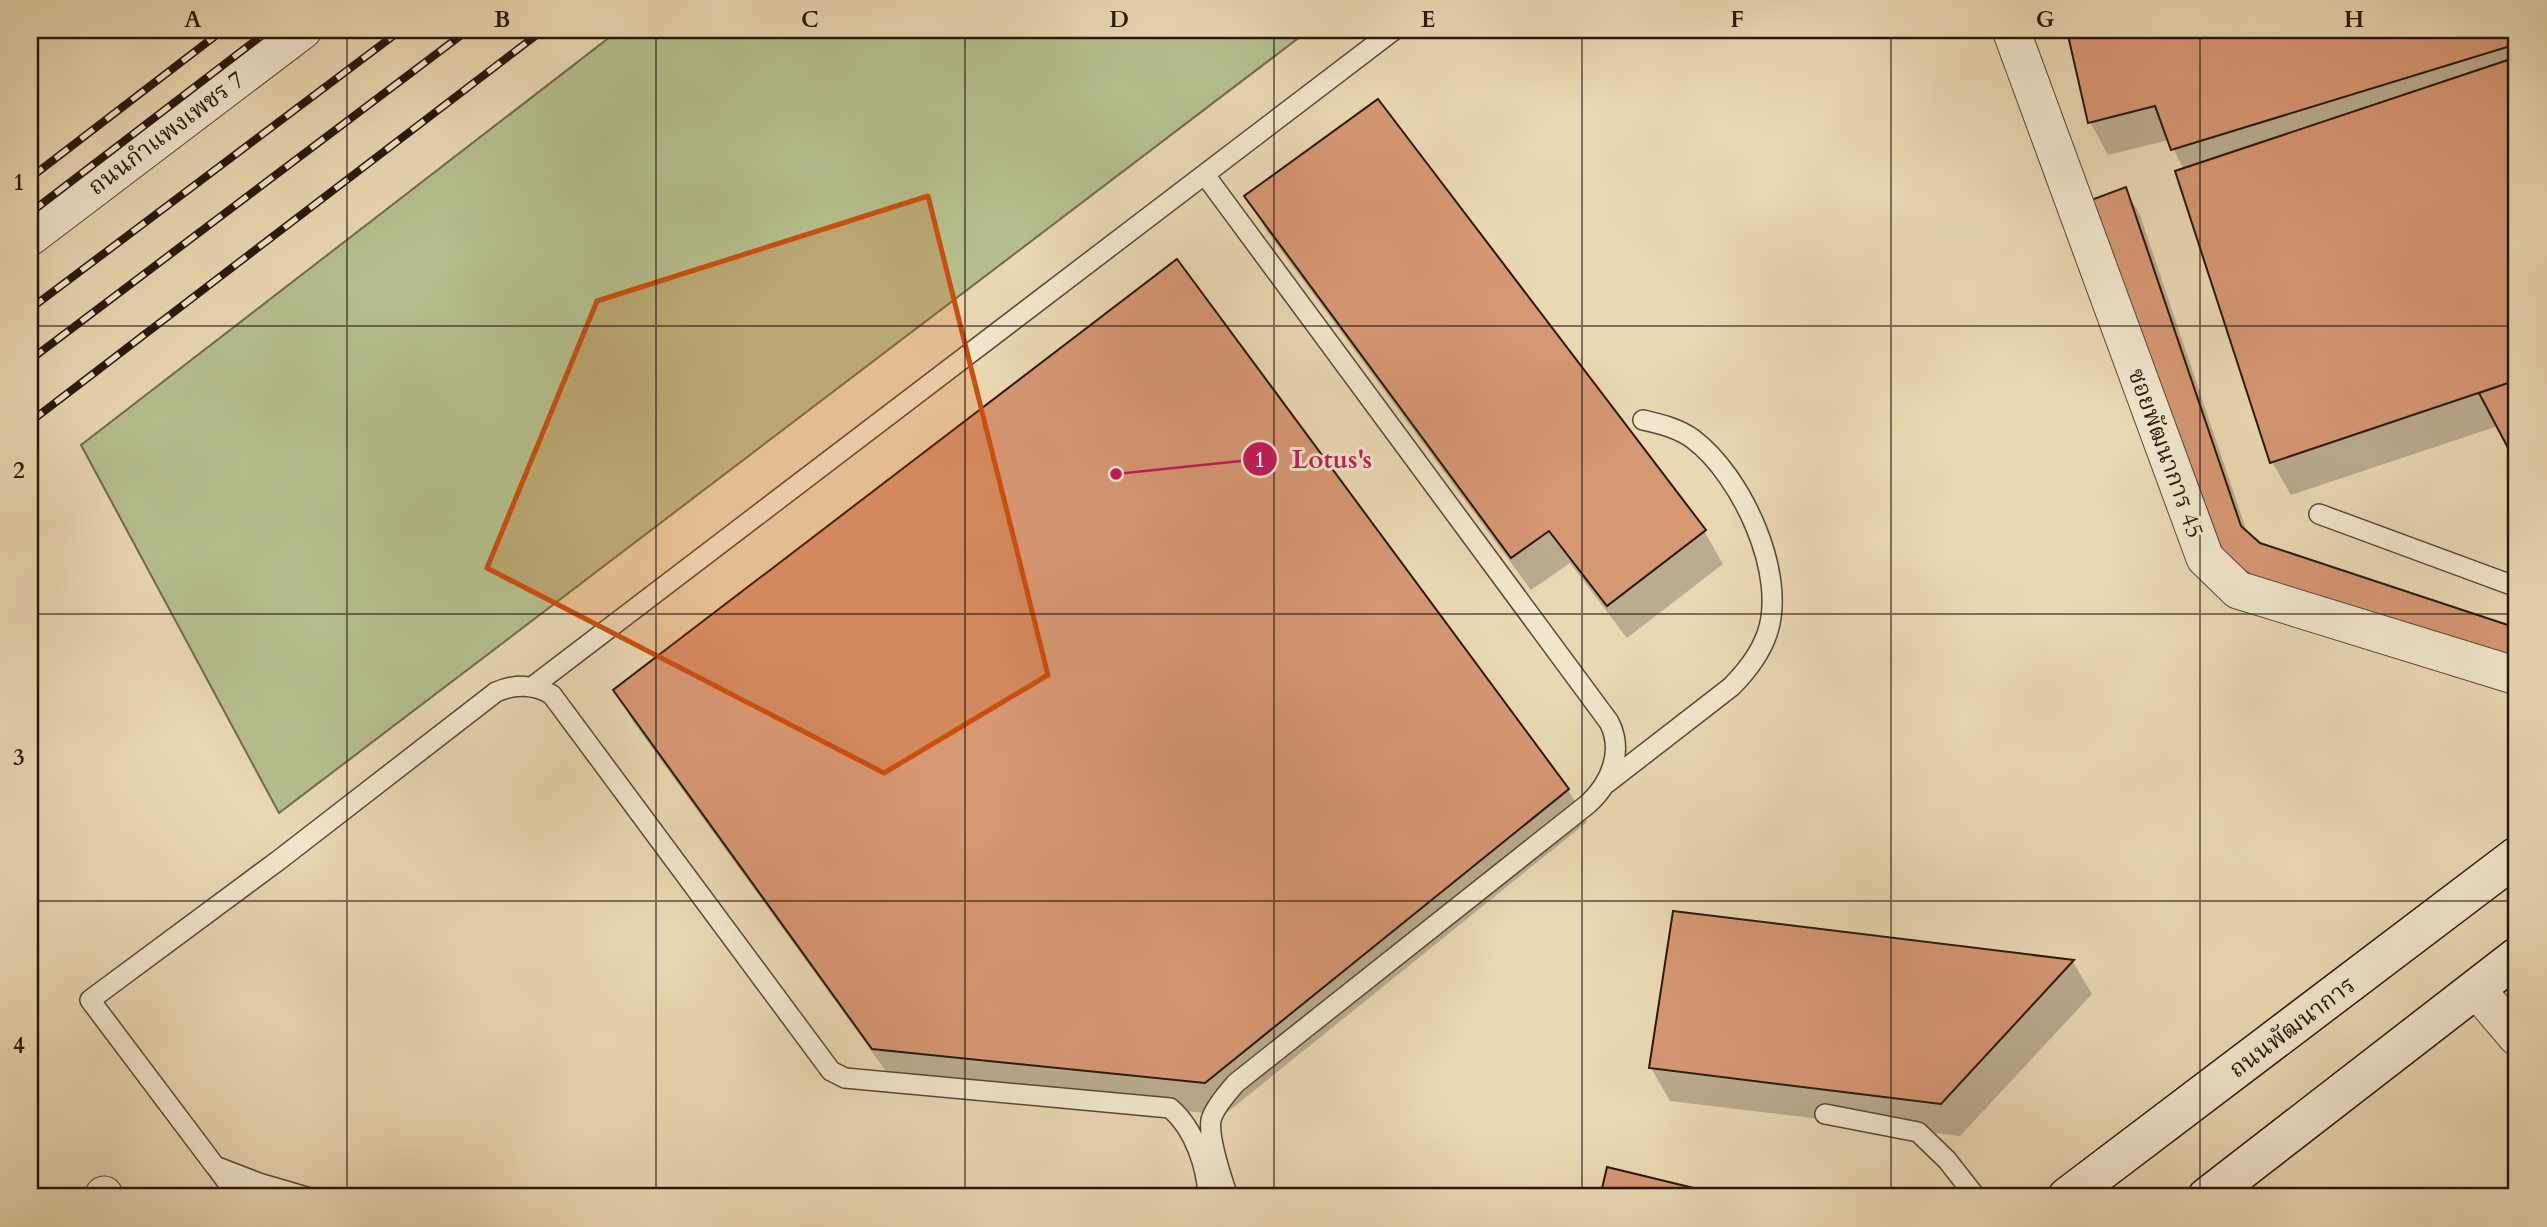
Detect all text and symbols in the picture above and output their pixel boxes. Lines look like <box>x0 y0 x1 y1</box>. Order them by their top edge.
text: A <box>184 4 202 35</box>
text: B <box>494 4 510 35</box>
text: C <box>801 4 819 35</box>
text: D <box>1109 4 1129 35</box>
text: E <box>1421 4 1435 35</box>
text: F <box>1730 4 1744 35</box>
text: G <box>2036 4 2055 35</box>
text: H <box>2344 4 2364 35</box>
street label: ถนนกำแพงเพชร 7 <box>81 64 251 203</box>
text: 1 <box>13 167 25 198</box>
street label: ซอยพัฒนาการ 45 <box>2120 364 2212 543</box>
callout: Lotus's <box>1242 436 1386 483</box>
text: Lotus's <box>1292 442 1372 477</box>
text: 1 <box>1255 446 1265 475</box>
text: 2 <box>13 455 25 486</box>
text: 3 <box>13 742 25 773</box>
street label: ถนนพัฒนาการ <box>2222 969 2362 1086</box>
text: 4 <box>13 1030 25 1061</box>

